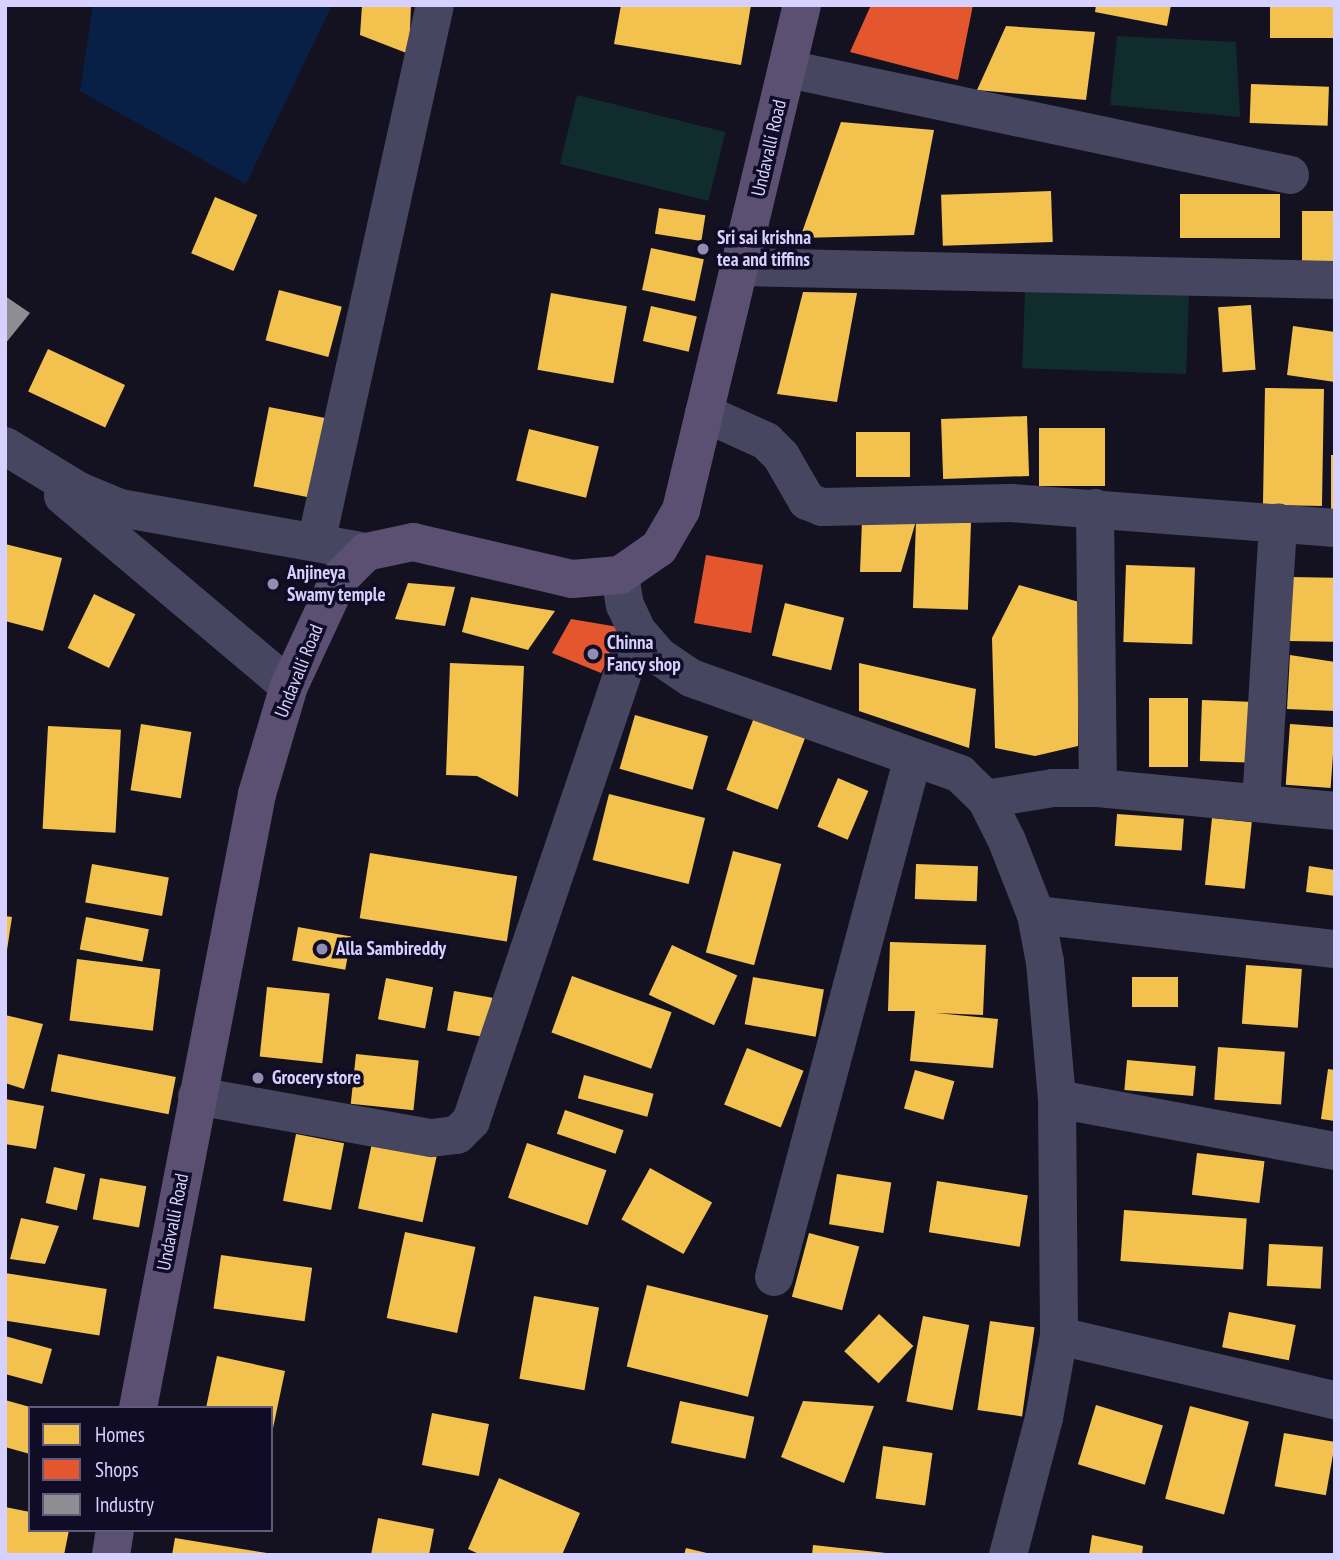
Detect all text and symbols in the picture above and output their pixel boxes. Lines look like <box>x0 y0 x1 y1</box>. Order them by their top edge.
street label: Undavalli Road <box>747 97 791 199</box>
place label: Sri sai krishna tea and tiffins <box>717 227 811 271</box>
marker: Sri sai krishna tea and tiffins <box>695 241 711 257</box>
place label: Anjineya Swamy temple <box>287 562 386 606</box>
marker: Anjineya Swamy temple <box>265 576 281 592</box>
street label: Undavalli Road <box>270 621 328 721</box>
place label: Chinna Fancy shop <box>607 632 681 676</box>
marker: Chinna Fancy shop <box>585 646 601 662</box>
place label: Alla Sambireddy <box>336 938 446 960</box>
marker: Alla Sambireddy <box>314 941 330 957</box>
place label: Grocery store <box>272 1067 361 1089</box>
marker: Grocery store <box>250 1070 266 1086</box>
street label: Undavalli Road <box>152 1172 194 1272</box>
legend <box>28 1406 273 1532</box>
text: Homes <box>95 1421 145 1448</box>
text: Shops <box>95 1456 139 1483</box>
text: Industry <box>95 1491 154 1518</box>

